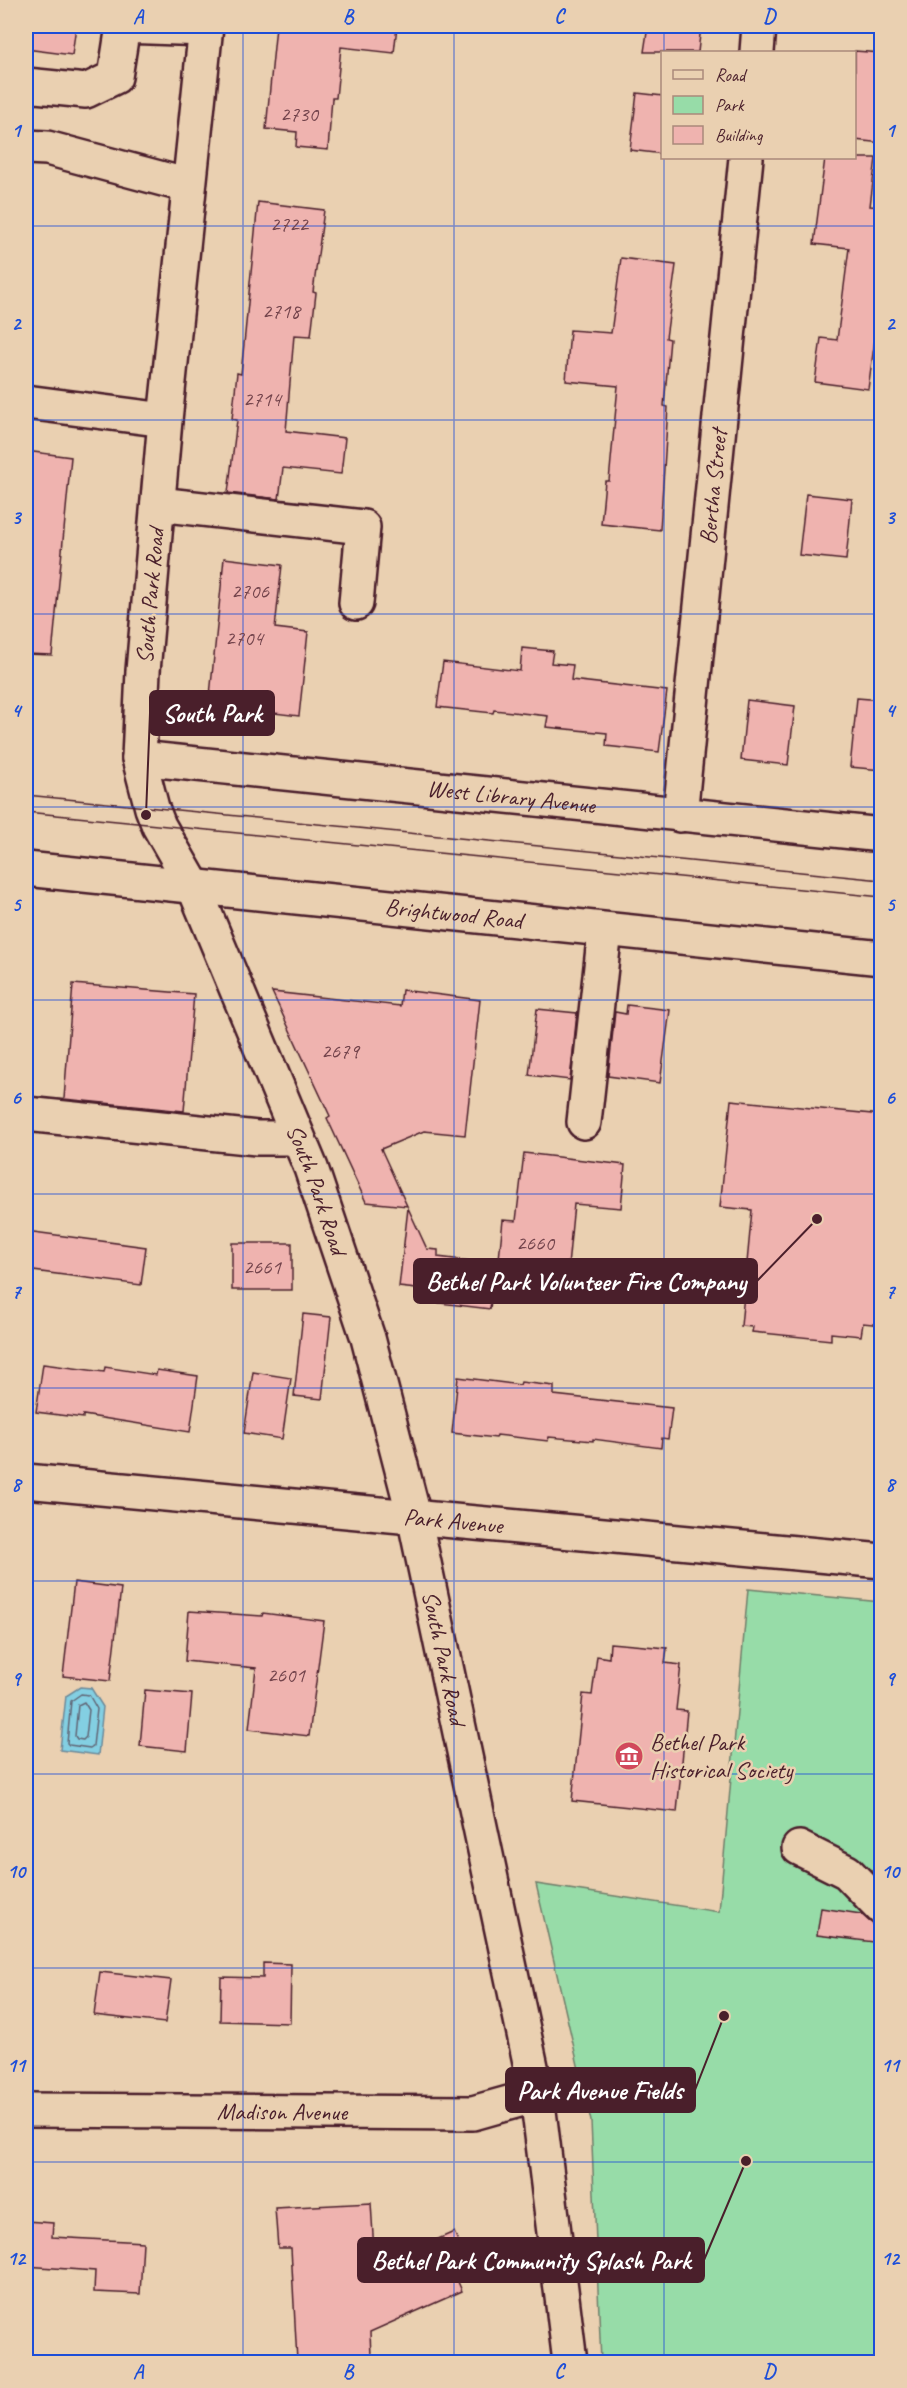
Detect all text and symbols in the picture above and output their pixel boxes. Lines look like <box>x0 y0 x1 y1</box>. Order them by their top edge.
text: A <box>133 4 145 29</box>
text: B <box>343 4 355 29</box>
text: C <box>554 4 566 29</box>
text: D <box>763 4 777 29</box>
legend <box>661 51 856 159</box>
text: Road <box>715 64 748 86</box>
text: Park <box>715 94 745 116</box>
house number: 2730 <box>280 101 319 127</box>
text: 1 <box>12 118 23 143</box>
text: 1 <box>886 118 897 143</box>
text: Building <box>715 124 764 146</box>
house number: 2722 <box>270 211 309 237</box>
house number: 2718 <box>262 298 302 324</box>
text: 2 <box>12 311 23 336</box>
text: 2 <box>886 311 897 336</box>
house number: 2714 <box>243 386 283 412</box>
street label: Bertha Street <box>692 425 734 546</box>
text: 3 <box>12 505 23 530</box>
text: 3 <box>886 505 897 530</box>
street label: South Park Road <box>129 523 171 665</box>
house number: 2706 <box>231 578 269 604</box>
house number: 2704 <box>225 625 265 651</box>
callout: South Park <box>150 691 274 735</box>
text: South Park <box>162 697 264 730</box>
text: 4 <box>12 698 24 723</box>
text: 4 <box>886 698 898 723</box>
street label: West Library Avenue <box>425 773 599 820</box>
street label: Brightwood Road <box>384 891 527 936</box>
text: 5 <box>12 892 23 917</box>
text: 5 <box>886 892 897 917</box>
house number: 2679 <box>321 1038 360 1064</box>
text: 6 <box>11 1085 22 1110</box>
text: 6 <box>885 1085 896 1110</box>
street label: South Park Road <box>280 1120 355 1262</box>
house number: 2660 <box>516 1230 555 1256</box>
house number: 2661 <box>243 1254 282 1280</box>
callout: Bethel Park Volunteer Fire Company <box>414 1259 757 1303</box>
text: Bethel Park Volunteer Fire Company <box>426 1265 748 1298</box>
text: 7 <box>12 1279 23 1304</box>
text: 7 <box>886 1279 897 1304</box>
text: 8 <box>12 1472 24 1497</box>
text: 8 <box>886 1472 898 1497</box>
street label: Park Avenue <box>402 1501 506 1541</box>
street label: South Park Road <box>415 1588 474 1731</box>
house number: 2601 <box>267 1662 306 1688</box>
text: 9 <box>12 1666 23 1691</box>
text: 9 <box>886 1666 897 1691</box>
place label: Bethel Park Historical Society <box>650 1727 794 1785</box>
museum icon: Bethel Park Historical Society <box>613 1740 645 1772</box>
text: 10 <box>7 1859 27 1884</box>
text: 10 <box>881 1859 901 1884</box>
text: 11 <box>7 2053 27 2078</box>
text: 11 <box>881 2053 901 2078</box>
callout: Park Avenue Fields <box>506 2068 695 2112</box>
text: Park Avenue Fields <box>517 2074 686 2107</box>
street label: Madison Avenue <box>217 2096 349 2127</box>
callout: Bethel Park Community Splash Park <box>358 2238 704 2282</box>
text: Bethel Park Community Splash Park <box>371 2244 693 2277</box>
text: 12 <box>7 2246 27 2271</box>
text: 12 <box>881 2246 901 2271</box>
text: A <box>133 2359 145 2384</box>
text: B <box>343 2359 355 2384</box>
text: C <box>554 2359 566 2384</box>
text: D <box>763 2359 777 2384</box>

